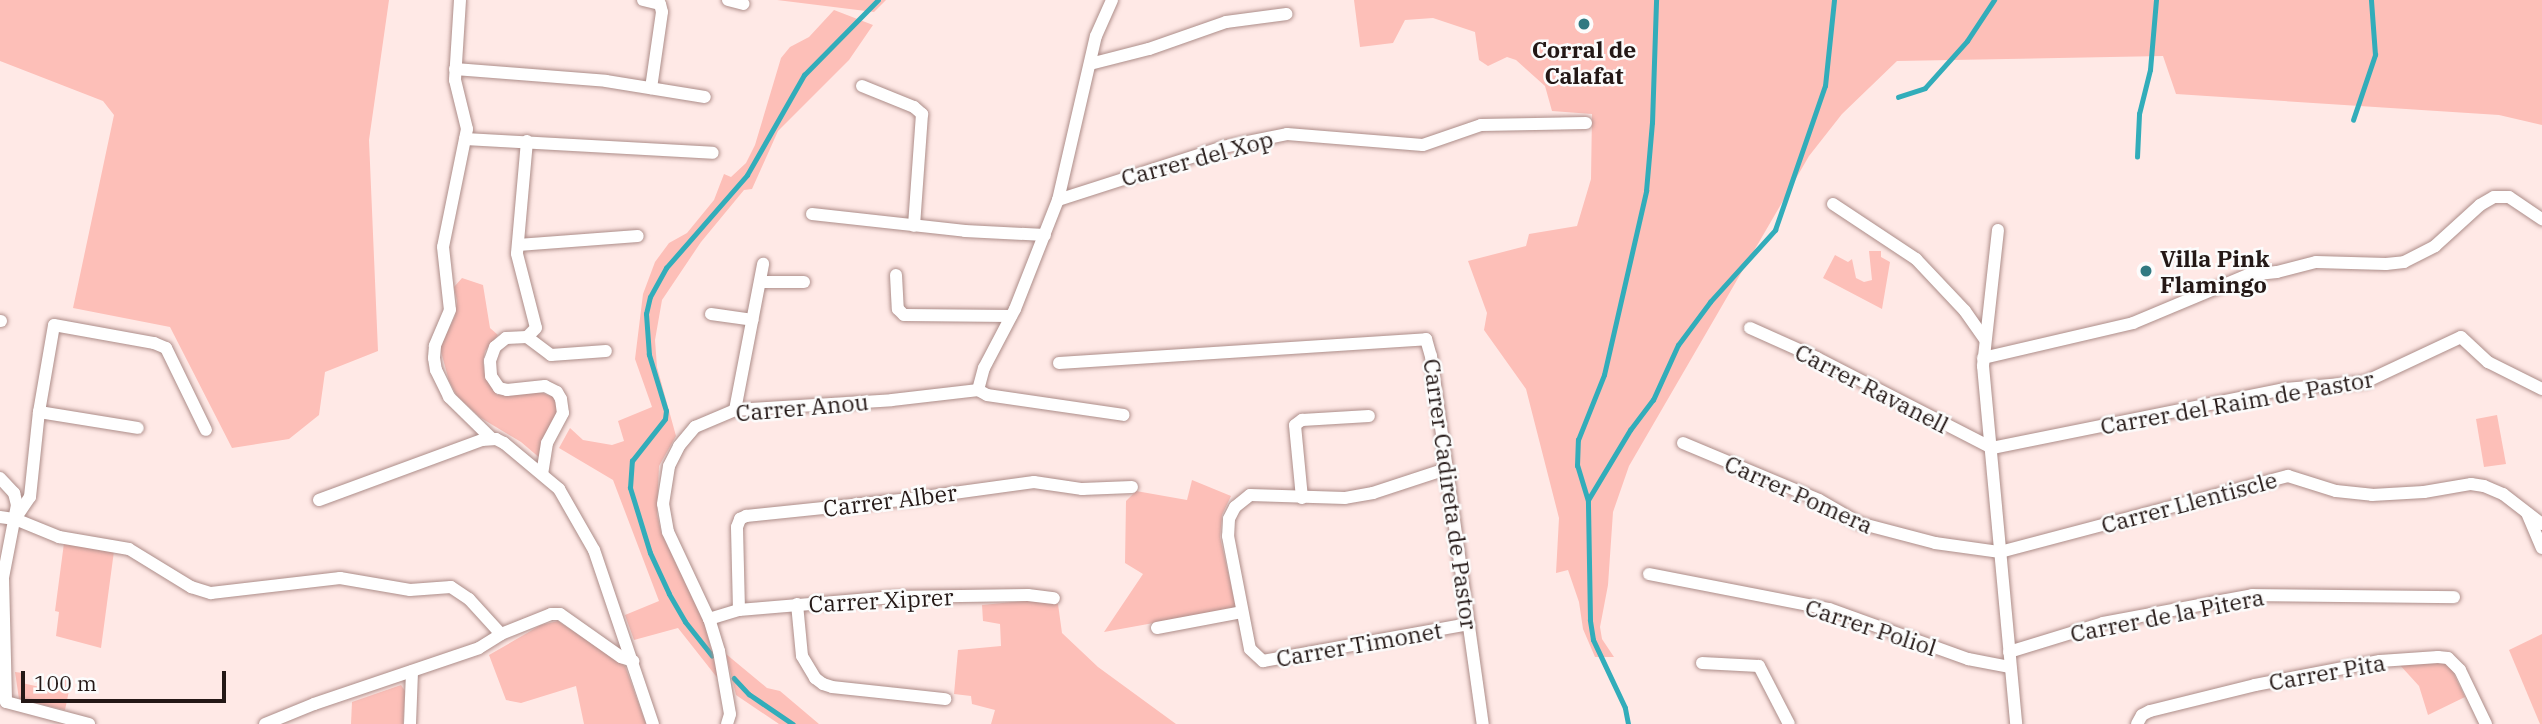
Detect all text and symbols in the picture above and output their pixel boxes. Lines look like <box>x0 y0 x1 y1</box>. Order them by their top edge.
marker: Corral de Calafat <box>1576 16 1592 32</box>
place label: Corral de Calafat <box>1532 35 1636 89</box>
street label: Carrer del Xop <box>1118 124 1276 192</box>
place label: Villa Pink Flamingo <box>2160 244 2270 298</box>
marker: Villa Pink Flamingo <box>2138 263 2154 279</box>
street label: Carrer Ravanell <box>1791 337 1953 439</box>
street label: Carrer Cadireta de Pastor <box>1418 357 1484 631</box>
street label: Carrer del Raim de Pastor <box>2098 364 2376 440</box>
street label: Carrer Anou <box>734 387 870 427</box>
street label: Carrer Pomera <box>1721 449 1877 539</box>
street label: Carrer Llentiscle <box>2098 465 2280 539</box>
street label: Carrer Alber <box>822 478 958 522</box>
street label: Carrer Xiprer <box>808 582 954 618</box>
street label: Carrer de la Pitera <box>2068 583 2266 647</box>
street label: Carrer Poliol <box>1802 593 1940 661</box>
street label: Carrer Timonet <box>1274 616 1444 672</box>
street label: Carrer Pita <box>2267 648 2387 696</box>
scale bar <box>24 658 229 702</box>
text: 100 m <box>34 669 97 697</box>

